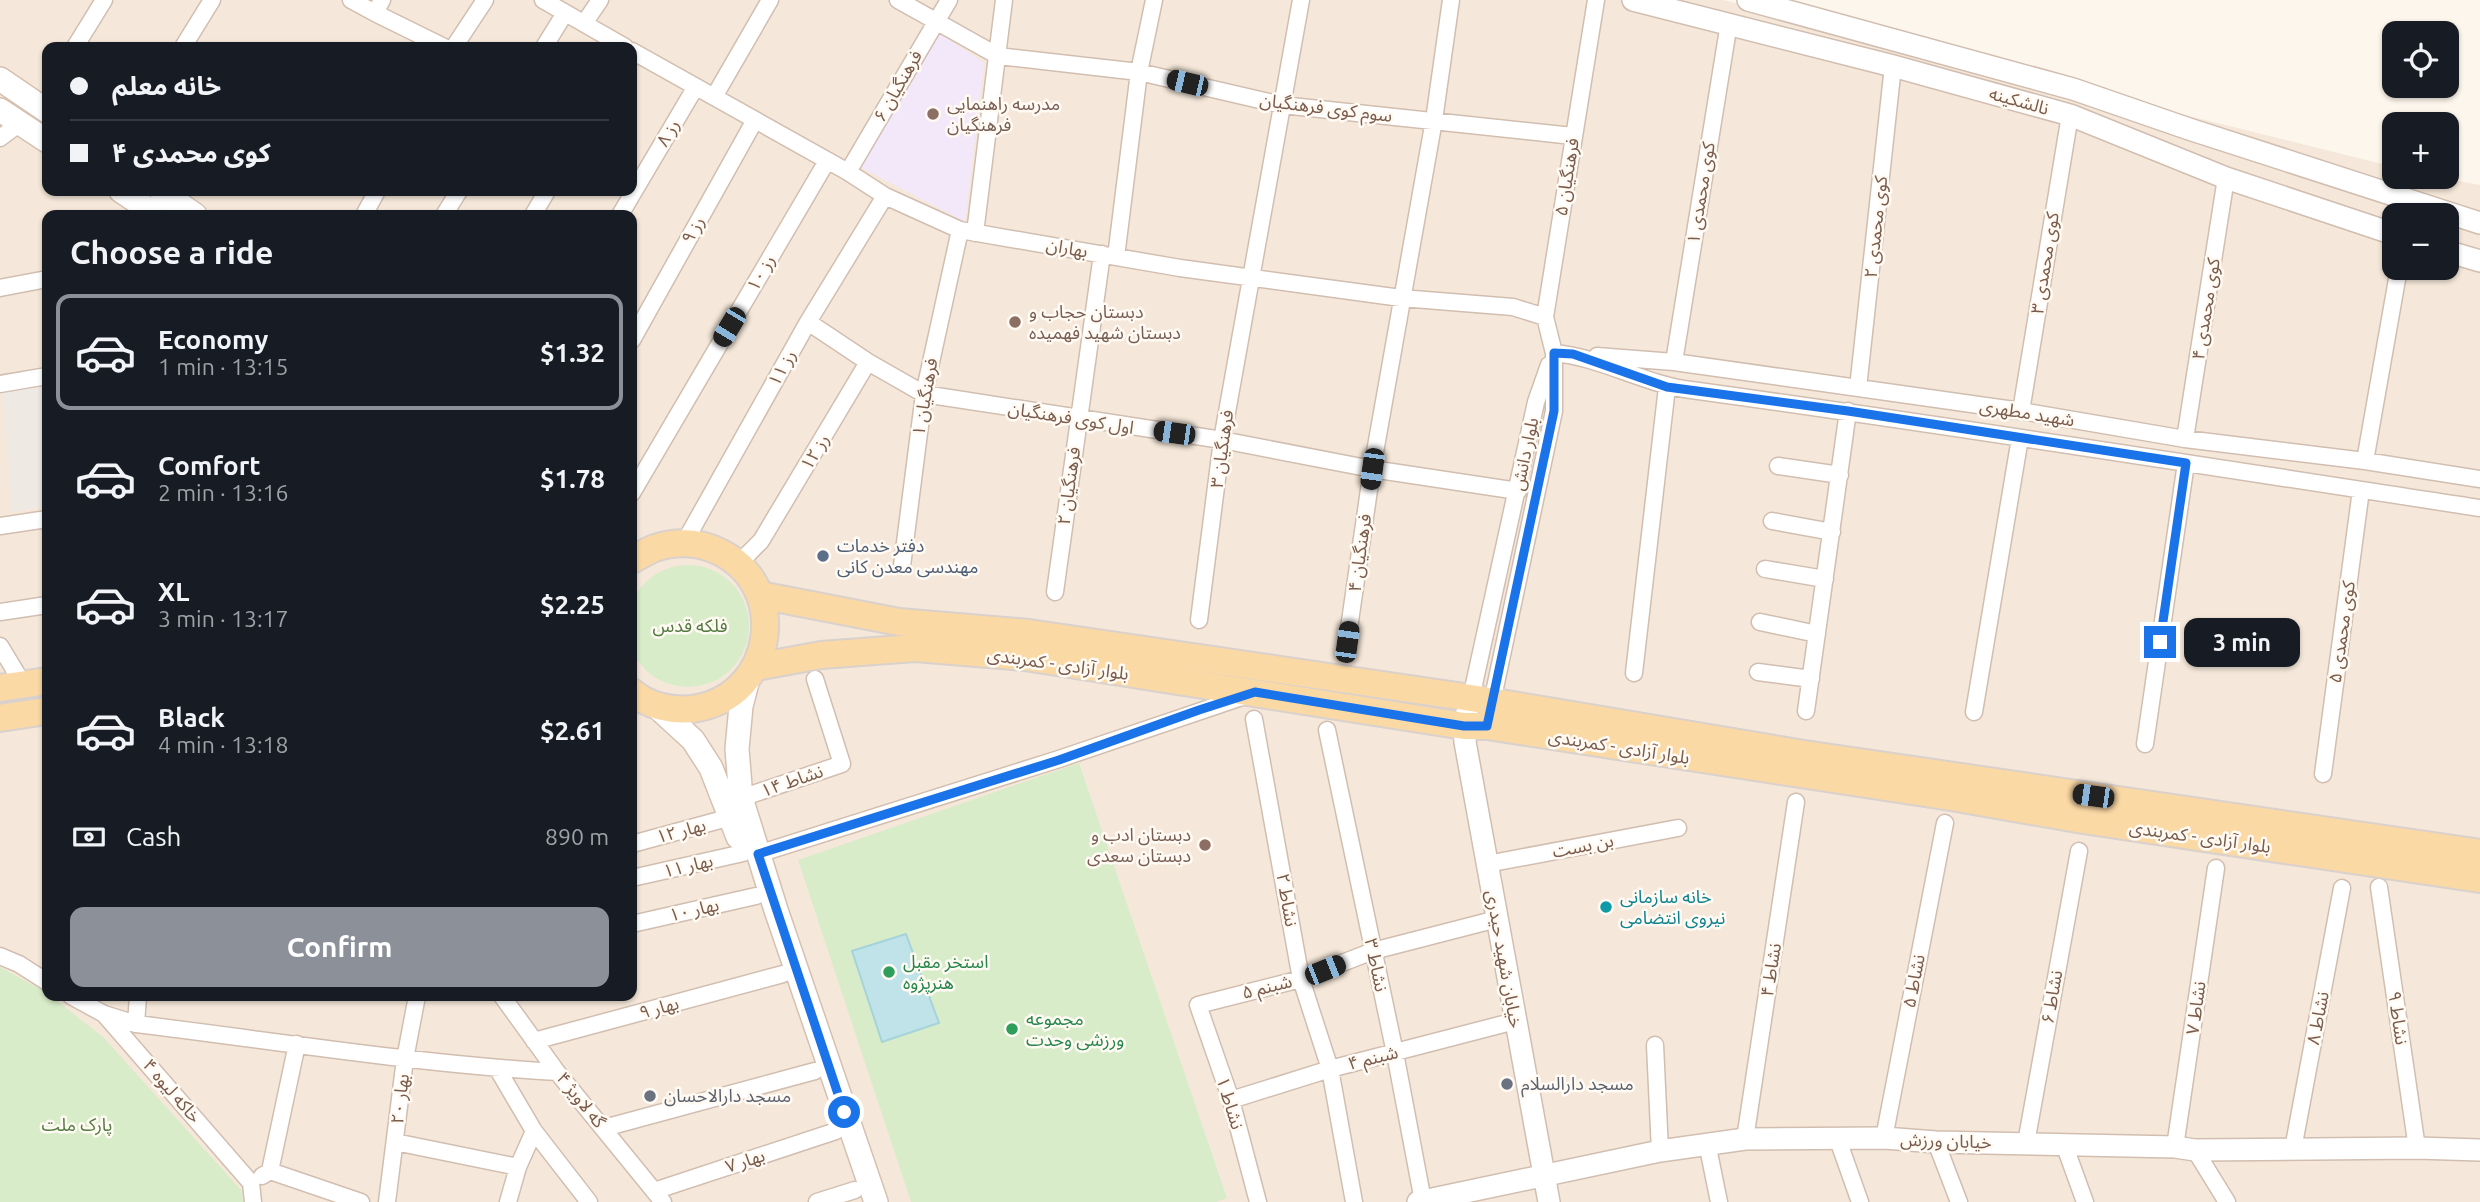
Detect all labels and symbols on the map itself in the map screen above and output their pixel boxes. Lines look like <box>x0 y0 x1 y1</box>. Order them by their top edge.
street label: فرهنگیان ۶ <box>869 46 927 126</box>
car <box>1165 68 1210 98</box>
street label: نالشکینه <box>1987 82 2051 118</box>
street label: سوم کوی فرهنگیان <box>1258 89 1394 130</box>
place label: مدرسه راهنمایی فرهنگیان <box>947 93 1060 136</box>
marker: مدرسه راهنمایی فرهنگیان <box>925 106 941 122</box>
street label: رز ۸ <box>652 116 684 150</box>
street label: فرهنگیان ۵ <box>1550 136 1584 218</box>
street label: کوی محمدی ۱ <box>1682 140 1720 245</box>
street label: کوی محمدی ۲ <box>1860 174 1892 279</box>
street label: کوی محمدی ۳ <box>2026 210 2064 315</box>
street label: رز ۹ <box>677 213 709 247</box>
street label: بهاران <box>1044 234 1090 262</box>
street label: رز ۱۰ <box>742 251 780 295</box>
street label: کوی محمدی ۴ <box>2187 256 2225 361</box>
place label: دبستان حجاب و دبستان شهید فهمیده <box>1029 301 1181 344</box>
car <box>710 304 749 350</box>
marker: دبستان حجاب و دبستان شهید فهمیده <box>1007 314 1023 330</box>
street label: رز ۱۱ <box>763 346 801 390</box>
street label: فرهنگیان ۱ <box>907 356 943 438</box>
street label: شهید مطهری <box>1978 395 2076 431</box>
street label: اول کوی فرهنگیان <box>1007 397 1135 439</box>
street label: فرهنگیان ۳ <box>1206 408 1238 490</box>
street label: بلوار دانش <box>1507 415 1543 493</box>
car <box>1152 420 1197 446</box>
street label: رز ۱۲ <box>796 430 834 474</box>
street label: فرهنگیان ۲ <box>1053 445 1085 527</box>
car <box>1359 447 1386 491</box>
street label: فرهنگیان ۴ <box>1344 512 1376 594</box>
place label: دفتر خدمات مهندسی معدن کانی <box>837 535 978 578</box>
marker: دفتر خدمات مهندسی معدن کانی <box>815 548 831 564</box>
street label: کوی محمدی ۵ <box>2324 579 2360 684</box>
park label: فلکه قدس <box>653 615 727 637</box>
callout: 3 min <box>2184 618 2300 666</box>
car <box>1334 620 1361 664</box>
route end <box>2144 626 2176 658</box>
street label: بلوار آزادی - کمربندی <box>986 643 1130 685</box>
street label: بلوار آزادی - کمربندی <box>1547 725 1691 769</box>
street label: نشاط ۱۴ <box>758 760 825 800</box>
car <box>2071 783 2116 809</box>
street label: بهار ۱۲ <box>654 814 708 848</box>
street label: بلوار آزادی - کمربندی <box>2128 816 2272 858</box>
place label: دبستان ادب و دبستان سعدی <box>1087 824 1191 867</box>
street label: بن بست <box>1551 829 1615 863</box>
marker: دبستان ادب و دبستان سعدی <box>1197 837 1213 853</box>
street label: بهار ۱۱ <box>661 850 715 882</box>
street label: نشاط ۲ <box>1273 872 1303 928</box>
place label: خانه سازمانی نیروی انتضامی <box>1620 886 1725 929</box>
street label: خیابان شهید حیدری <box>1481 888 1527 1030</box>
street label: بهار ۱۰ <box>667 894 721 926</box>
marker: خانه سازمانی نیروی انتضامی <box>1598 899 1614 915</box>
street label: نشاط ۳ <box>1362 936 1392 993</box>
street label: نشاط ۴ <box>1756 942 1784 998</box>
place label: استخر مقبل هنرپژوه <box>903 951 989 994</box>
car <box>1302 952 1349 988</box>
street label: نشاط ۵ <box>1898 952 1928 1009</box>
marker: استخر مقبل هنرپژوه <box>881 964 897 980</box>
street label: نشاط ۶ <box>2036 969 2066 1025</box>
street label: شبنم ۵ <box>1240 970 1295 1006</box>
street label: نشاط ۷ <box>2181 980 2209 1036</box>
street label: نشاط ۸ <box>2302 989 2332 1046</box>
street label: نشاط ۹ <box>2385 990 2413 1046</box>
street label: بهار ۹ <box>637 992 681 1024</box>
place label: مجموعه ورزشی وحدت <box>1026 1008 1124 1051</box>
marker: مجموعه ورزشی وحدت <box>1004 1021 1020 1037</box>
street label: شبنم ۴ <box>1346 1041 1401 1077</box>
street label: خاکه لیوه ۴ <box>138 1054 206 1128</box>
street label: گه لاویژ ۴ <box>552 1068 611 1133</box>
street label: بهار ۲۰ <box>386 1073 414 1125</box>
place label: مسجد دارالسلام <box>1521 1073 1634 1098</box>
street label: نشاط ۱ <box>1214 1074 1248 1131</box>
marker: مسجد دارالسلام <box>1499 1076 1515 1092</box>
place label: مسجد دارالاحسان <box>664 1085 791 1107</box>
marker: مسجد دارالاحسان <box>642 1088 658 1104</box>
route start <box>828 1096 860 1128</box>
park label: پارک ملت <box>42 1114 112 1136</box>
street label: خیابان ورزش <box>1900 1128 1992 1154</box>
street label: بهار ۷ <box>722 1144 768 1178</box>

